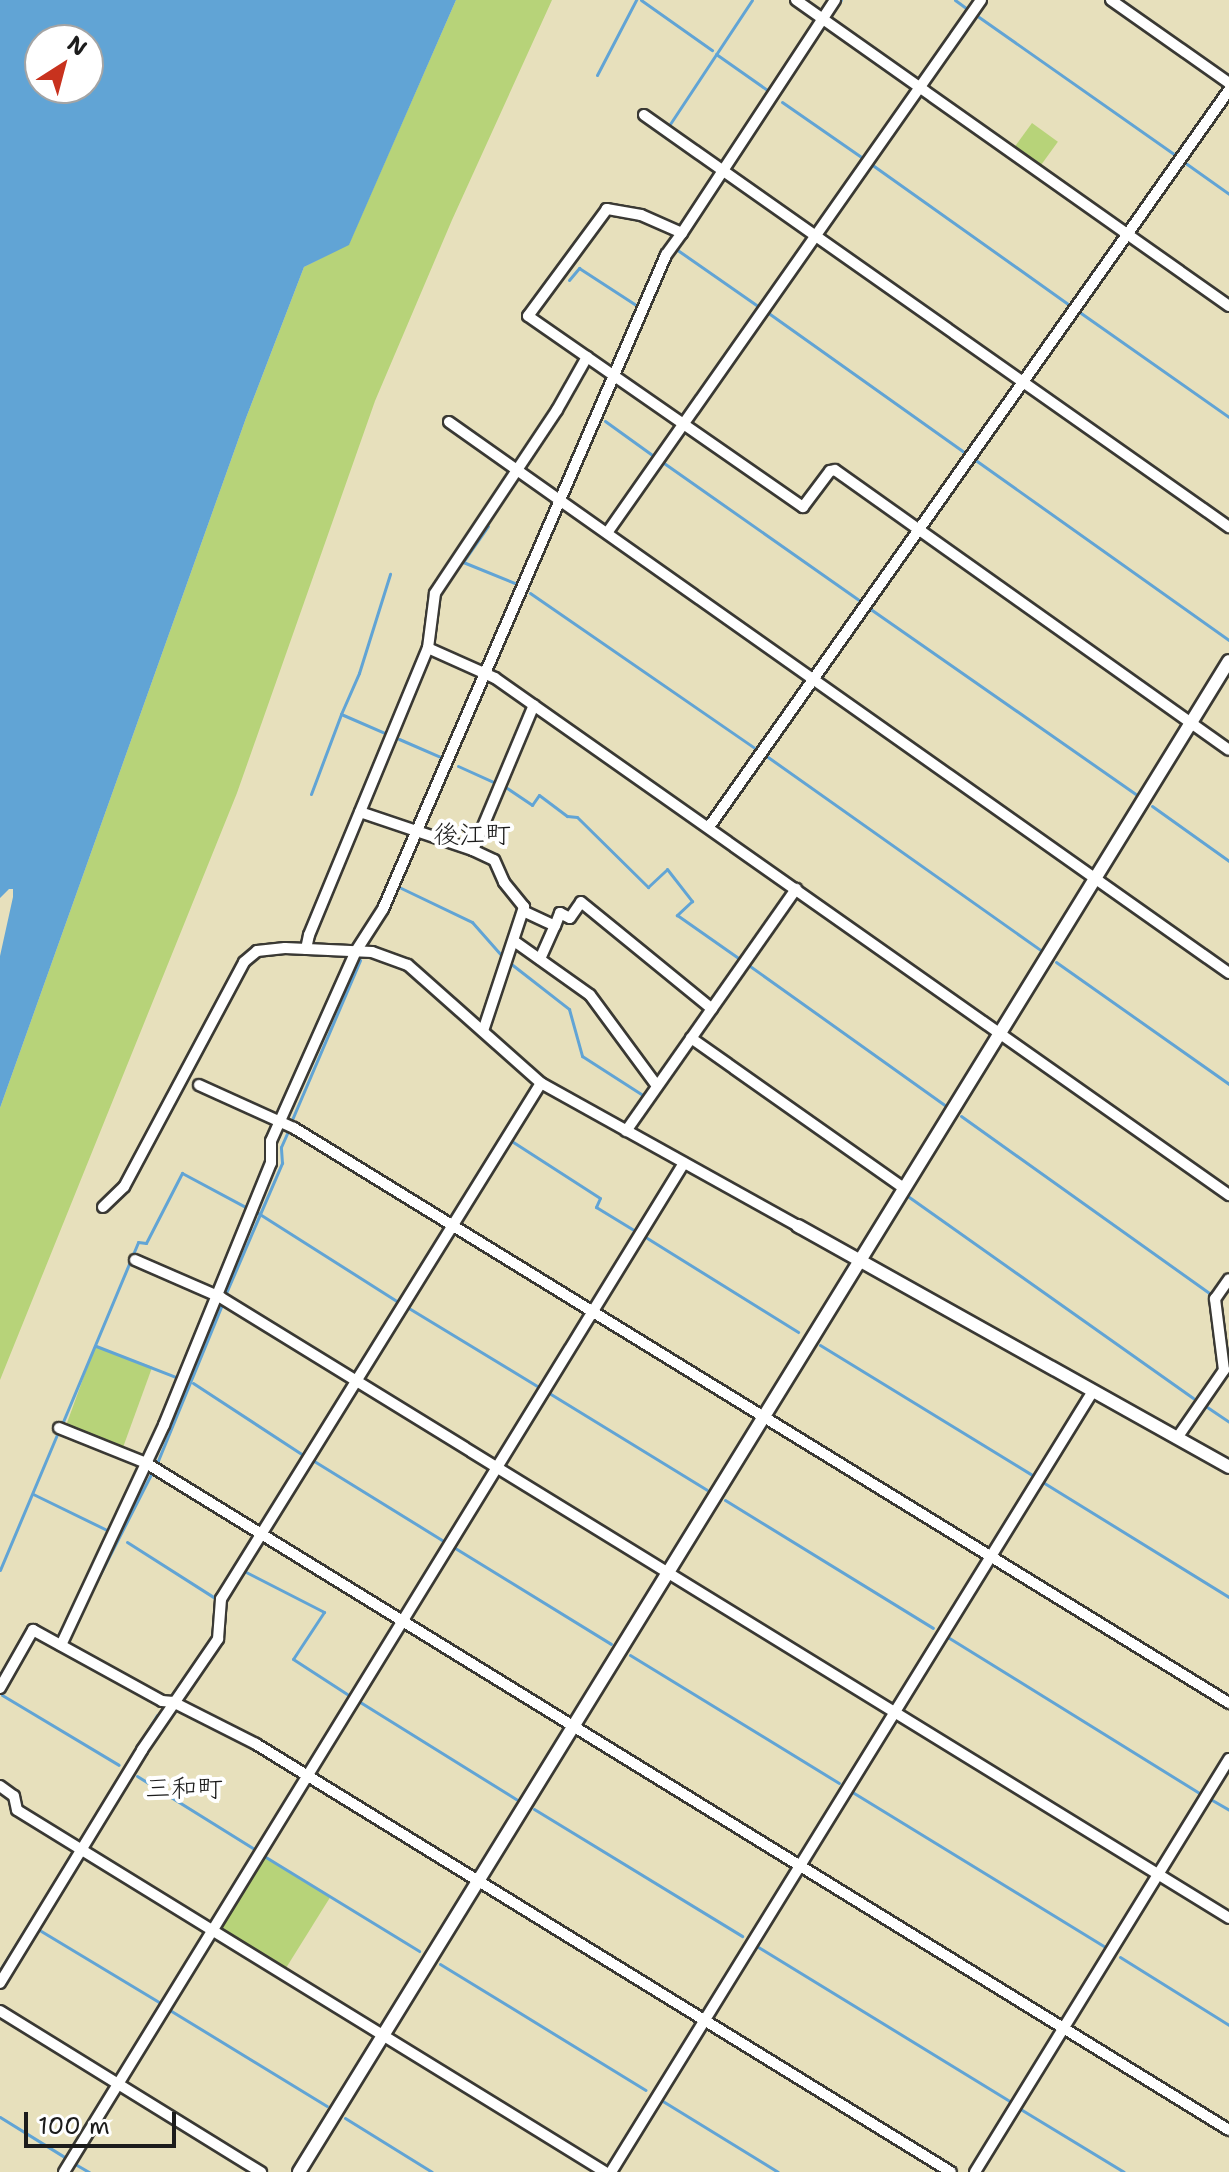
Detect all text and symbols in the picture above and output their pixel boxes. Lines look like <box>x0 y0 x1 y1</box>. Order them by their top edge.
north arrow <box>24 24 104 104</box>
text: N <box>62 29 93 63</box>
district label: 後江町 <box>433 818 511 850</box>
district label: 三和町 <box>145 1772 223 1804</box>
scale bar <box>28 2096 180 2146</box>
text: 100 m <box>38 2110 110 2142</box>

